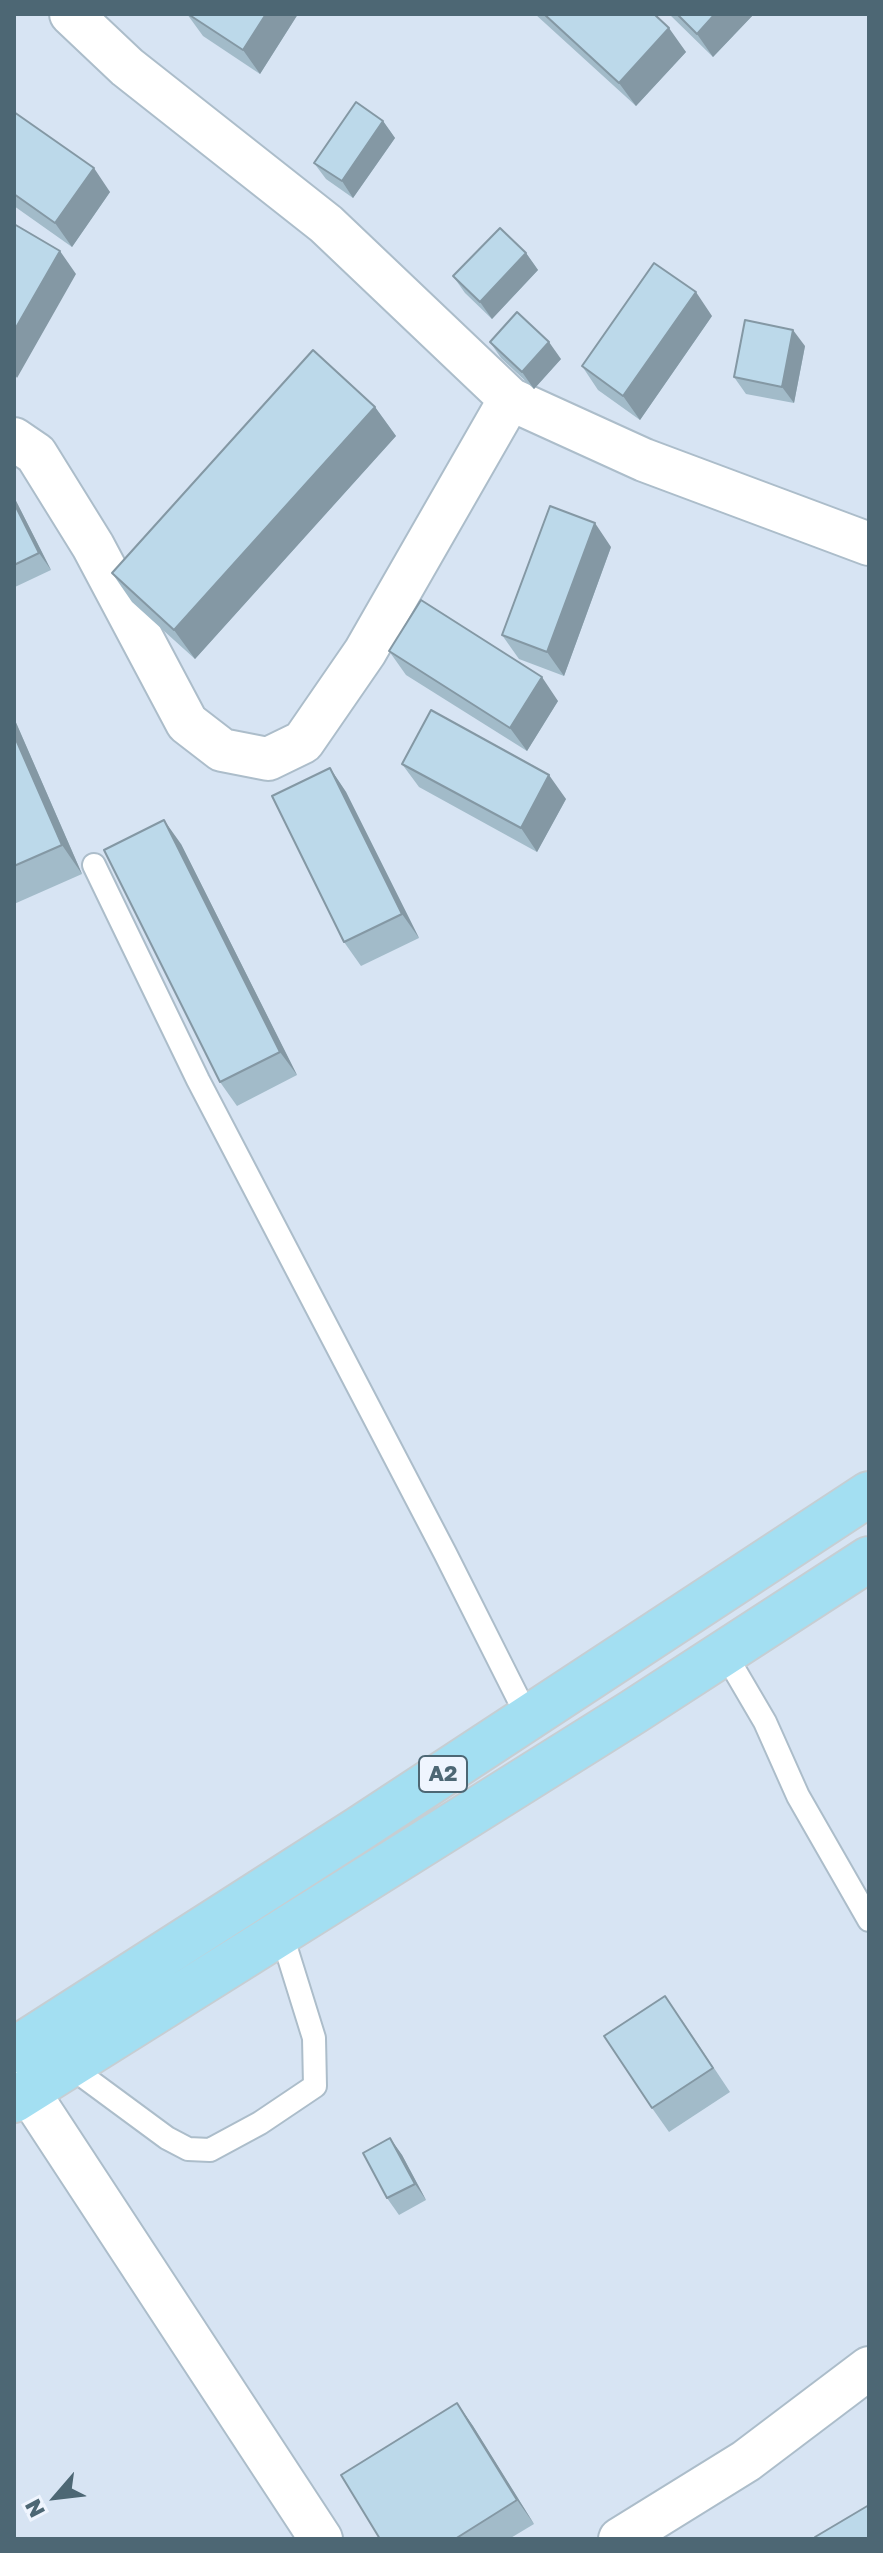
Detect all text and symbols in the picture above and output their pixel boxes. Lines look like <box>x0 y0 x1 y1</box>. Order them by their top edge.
road number: A2 <box>419 1756 467 1792</box>
north arrow <box>16 2457 96 2537</box>
text: N <box>19 2495 50 2522</box>

